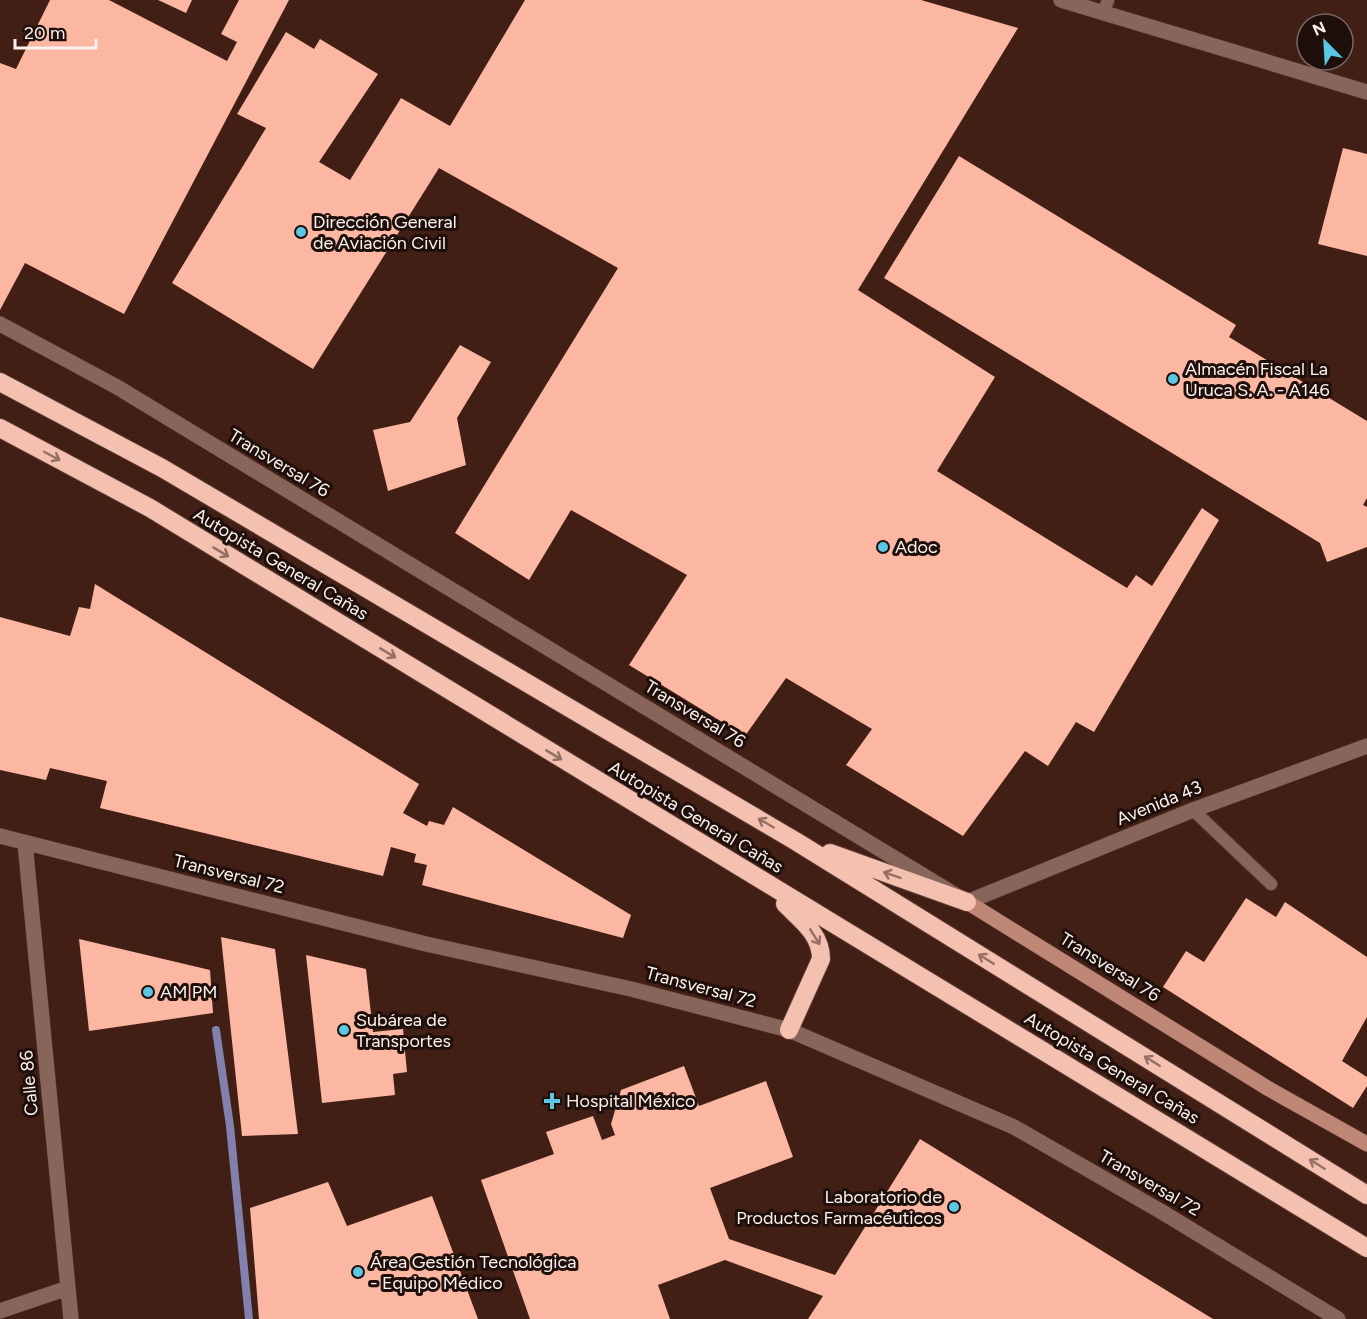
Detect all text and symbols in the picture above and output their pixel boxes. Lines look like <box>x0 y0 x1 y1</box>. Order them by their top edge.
scale bar <box>15 12 96 50</box>
north arrow <box>1295 12 1355 72</box>
text: N <box>1310 18 1329 40</box>
text: 20 m <box>24 22 65 44</box>
place label: Dirección General de Aviación Civil <box>313 211 457 254</box>
marker: Dirección General de Aviación Civil <box>294 225 308 239</box>
place label: Almacén Fiscal La Uruca S. A. - A146 <box>1185 358 1330 401</box>
marker: Almacén Fiscal La Uruca S. A. - A146 <box>1166 372 1180 386</box>
street label: Transversal 76 <box>225 424 333 502</box>
one-way arrow <box>42 451 60 462</box>
street label: Autopista General Cañas <box>190 503 372 625</box>
place label: Adoc <box>895 536 938 558</box>
marker: Adoc <box>876 540 890 554</box>
one-way arrow <box>212 546 229 558</box>
one-way arrow <box>379 648 396 660</box>
street label: Transversal 76 <box>641 675 749 753</box>
one-way arrow <box>545 749 562 761</box>
street label: Autopista General Cañas <box>605 756 787 878</box>
street label: Avenida 43 <box>1113 776 1205 830</box>
one-way arrow <box>758 817 775 829</box>
street label: Transversal 72 <box>171 850 287 898</box>
one-way arrow <box>883 869 902 880</box>
one-way arrow <box>809 928 821 945</box>
street label: Transversal 76 <box>1056 928 1164 1006</box>
one-way arrow <box>978 952 995 964</box>
street label: Transversal 72 <box>643 962 759 1012</box>
place label: AM PM <box>160 981 218 1003</box>
marker: AM PM <box>141 985 155 999</box>
street label: Autopista General Cañas <box>1021 1007 1203 1129</box>
place label: Subárea de Transportes <box>356 1009 451 1052</box>
marker: Subárea de Transportes <box>337 1023 351 1037</box>
street label: Calle 86 <box>15 1049 43 1117</box>
one-way arrow <box>1143 1055 1160 1068</box>
place label: Hospital México <box>566 1090 695 1112</box>
marker: Hospital México <box>543 1092 561 1110</box>
street label: Transversal 72 <box>1095 1145 1205 1221</box>
one-way arrow <box>1309 1158 1326 1170</box>
place label: Laboratorio de Productos Farmacéuticos <box>736 1186 942 1229</box>
marker: Laboratorio de Productos Farmacéuticos <box>947 1200 961 1214</box>
place label: Área Gestión Tecnológica - Equipo Médico <box>370 1251 576 1294</box>
marker: Área Gestión Tecnológica - Equipo Médico <box>351 1265 365 1279</box>

